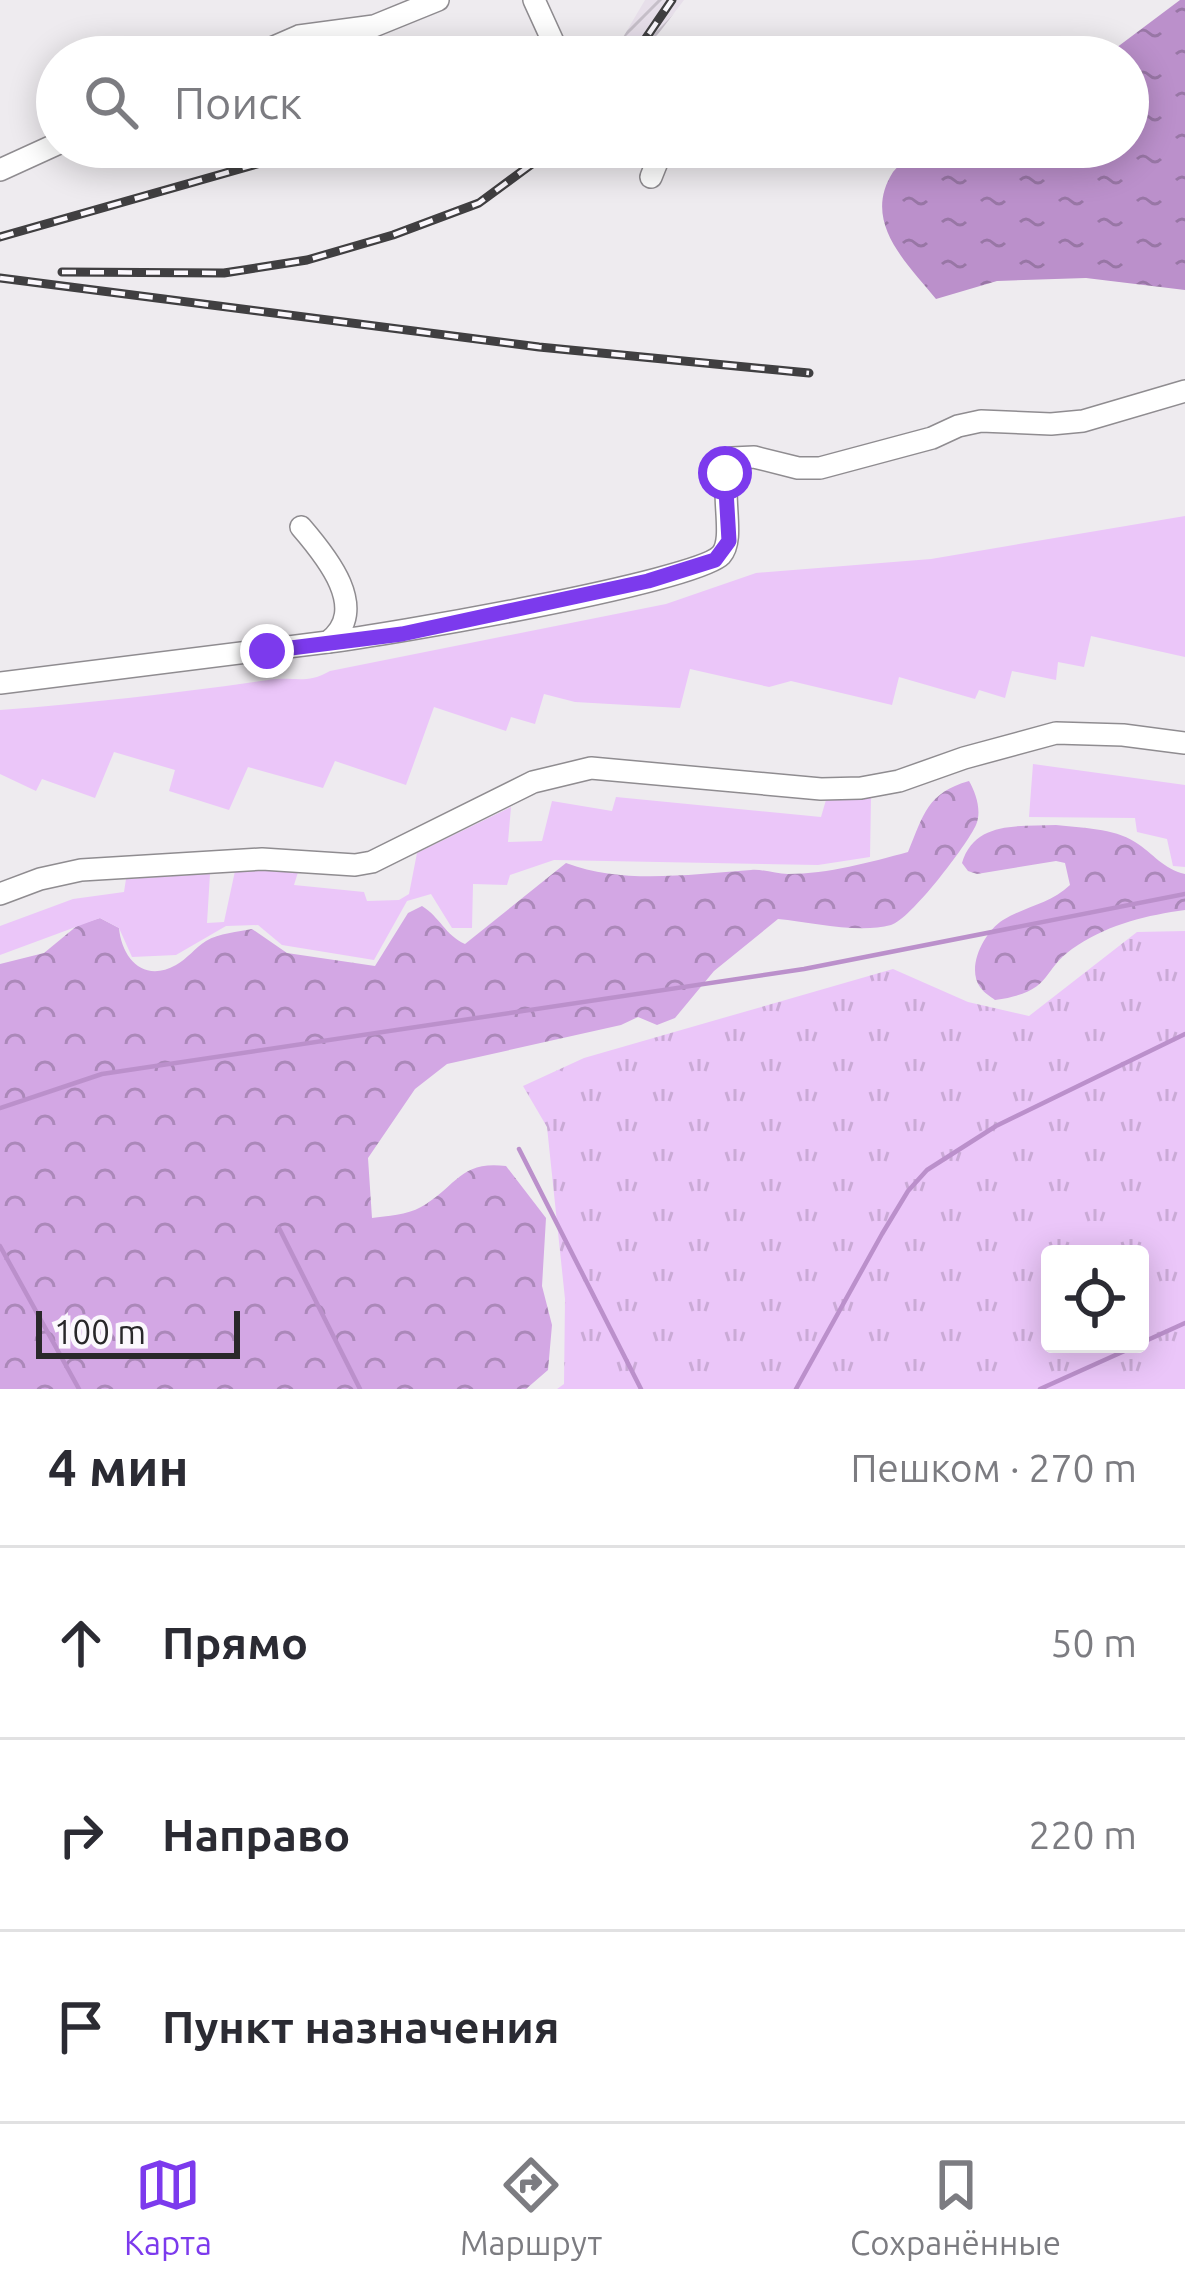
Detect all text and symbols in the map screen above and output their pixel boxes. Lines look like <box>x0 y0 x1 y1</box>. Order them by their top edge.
search box <box>36 36 1149 168</box>
icon: search <box>78 69 144 135</box>
text: Поиск <box>174 77 302 128</box>
route start <box>698 446 752 500</box>
route end <box>240 624 294 678</box>
map controls <box>1041 1245 1149 1353</box>
button: locate <box>1041 1245 1149 1353</box>
scale bar <box>36 1305 240 1358</box>
text: 100 m <box>54 1313 146 1350</box>
text: 4 мин <box>48 1438 189 1496</box>
text: Пешком · 270 m <box>850 1446 1137 1489</box>
icon: ahead <box>48 1610 114 1676</box>
text: Прямо <box>162 1617 308 1668</box>
text: 50 m <box>1050 1621 1137 1664</box>
icon: right <box>48 1802 114 1868</box>
text: Направо <box>162 1809 350 1860</box>
text: 220 m <box>1028 1813 1137 1856</box>
icon: arrive <box>48 1994 114 2060</box>
text: Пункт назначения <box>162 2001 560 2052</box>
tab: Карта <box>124 2152 212 2261</box>
tab: Маршрут <box>460 2152 602 2261</box>
tab: Сохранённые <box>850 2152 1061 2261</box>

